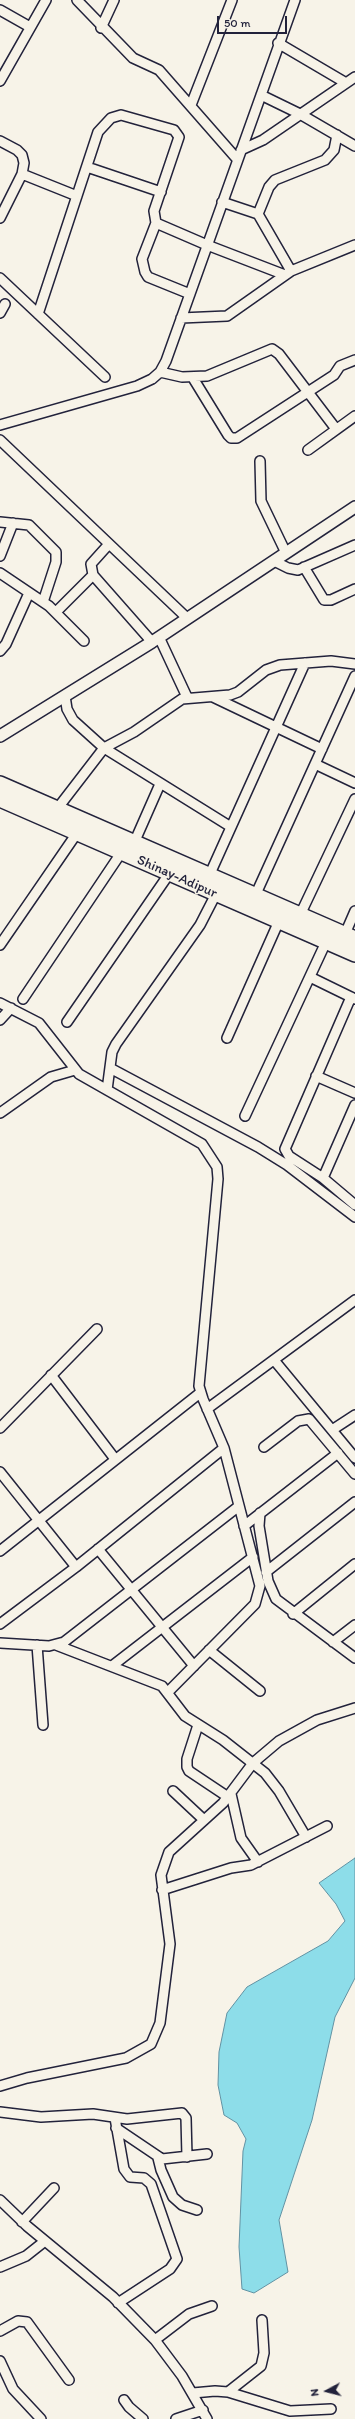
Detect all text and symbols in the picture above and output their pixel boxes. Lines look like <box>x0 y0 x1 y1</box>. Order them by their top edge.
scale bar <box>219 8 289 34</box>
text: 50 m <box>224 16 250 30</box>
street label: Shinay-Adipur <box>134 852 220 902</box>
north arrow <box>307 2371 347 2411</box>
text: N <box>308 2388 321 2397</box>

